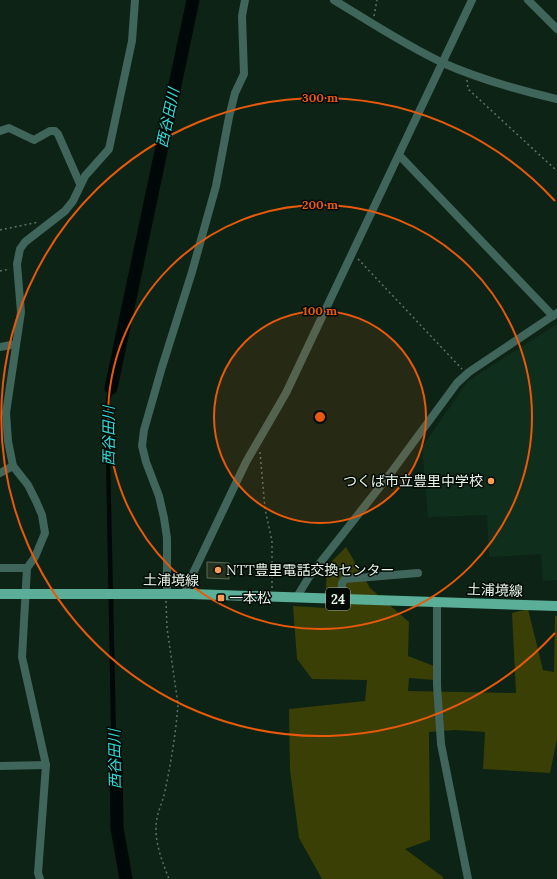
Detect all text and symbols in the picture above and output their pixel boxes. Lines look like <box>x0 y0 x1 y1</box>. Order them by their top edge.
water label: 西谷田川 <box>152 85 183 149</box>
text: 300 m <box>302 90 338 105</box>
text: 200 m <box>302 197 338 212</box>
text: 100 m <box>303 303 337 318</box>
water label: 西谷田川 <box>99 404 118 466</box>
centre of rings <box>313 410 327 424</box>
place label: つくば市立豊里中学校 <box>343 472 483 490</box>
marker: つくば市立豊里中学校 <box>486 476 496 486</box>
place label: NTT豊里電話交換センター <box>226 561 395 579</box>
marker: NTT豊里電話交換センター <box>213 565 223 575</box>
street label: 土浦境線 <box>143 571 199 589</box>
street label: 土浦境線 <box>467 580 523 600</box>
road number: 24 <box>326 588 350 610</box>
place label: 一本松 <box>229 589 271 607</box>
marker: 一本松 <box>216 593 226 603</box>
water label: 西谷田川 <box>104 727 125 789</box>

